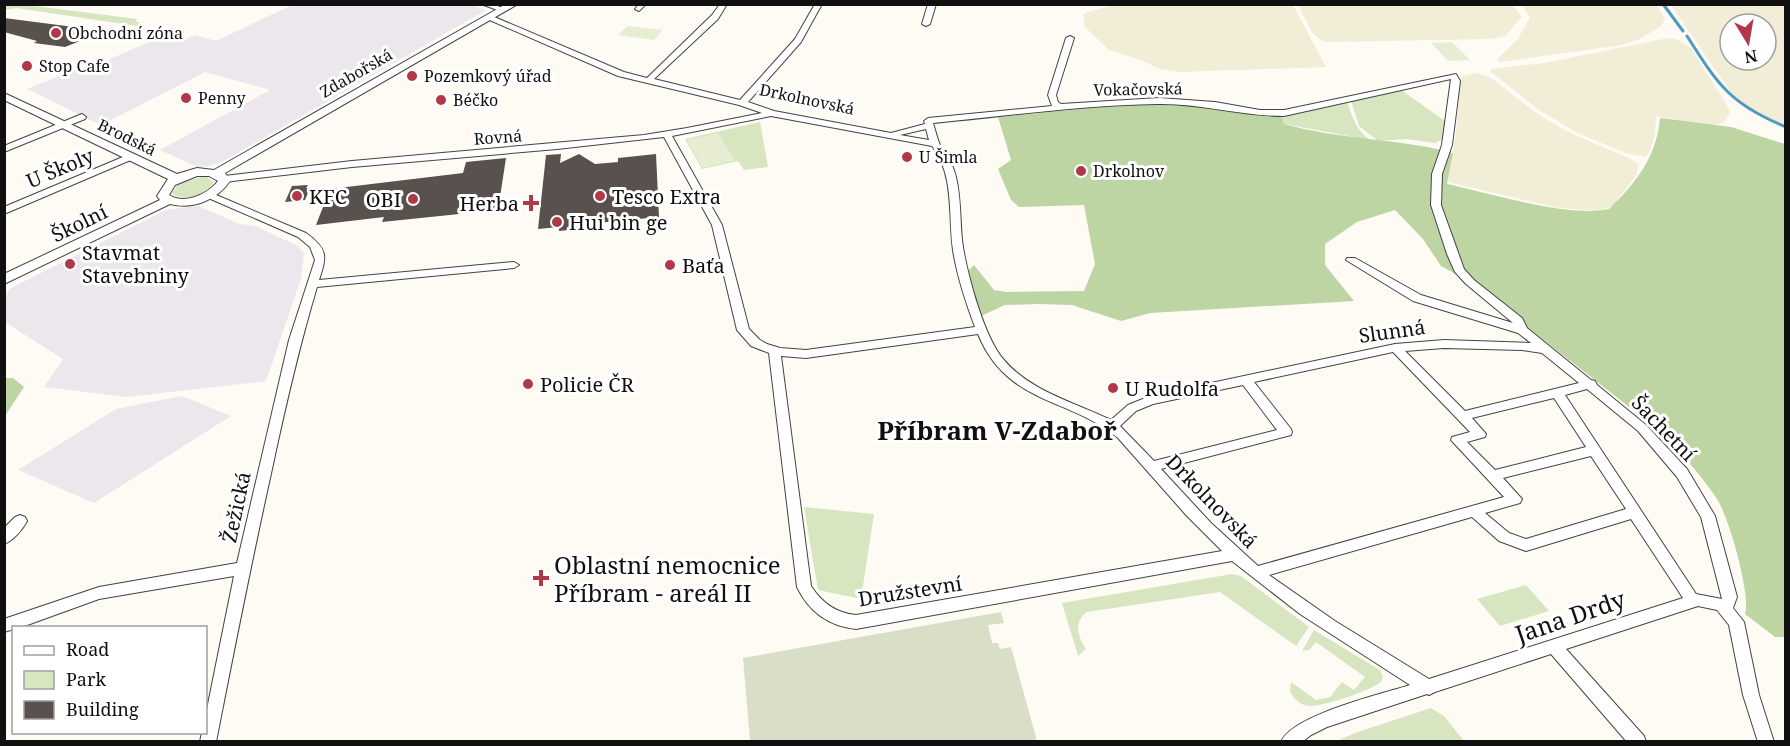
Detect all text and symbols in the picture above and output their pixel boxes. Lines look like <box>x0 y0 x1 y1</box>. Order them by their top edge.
north arrow <box>1718 12 1778 72</box>
place label: Obchodní zóna <box>68 22 183 44</box>
marker: Obchodní zóna <box>49 26 63 40</box>
street label: Zdabořská <box>316 43 396 103</box>
text: N <box>1742 45 1759 69</box>
place label: Stop Cafe <box>39 55 110 77</box>
marker: Stop Cafe <box>20 59 34 73</box>
place label: Pozemkový úřad <box>424 65 552 87</box>
marker: Pozemkový úřad <box>405 69 419 83</box>
street label: Vokačovská <box>1093 77 1183 101</box>
street label: Drkolnovská <box>757 78 857 120</box>
place label: Penny <box>198 87 247 109</box>
place label: Béčko <box>453 89 498 111</box>
marker: Penny <box>179 91 193 105</box>
marker: Béčko <box>434 93 448 107</box>
street label: Brodská <box>94 113 160 161</box>
street label: Rovná <box>473 124 523 150</box>
street label: U Školy <box>22 141 98 194</box>
place label: U Šimla <box>919 146 978 168</box>
marker: U Šimla <box>900 150 914 164</box>
place label: Drkolnov <box>1093 160 1165 182</box>
marker: Drkolnov <box>1074 164 1088 178</box>
place label: KFC <box>309 183 347 210</box>
place label: Tesco Extra <box>612 183 721 210</box>
place label: OBI <box>366 186 401 213</box>
marker: KFC <box>290 189 304 203</box>
marker: Tesco Extra <box>593 189 607 203</box>
place label: Herba <box>459 190 519 217</box>
marker: OBI <box>406 192 420 206</box>
marker: Herba <box>524 196 538 210</box>
street label: Školní <box>46 198 112 248</box>
place label: Hui bin ge <box>569 209 667 236</box>
marker: Hui bin ge <box>550 215 564 229</box>
place label: Stavmat Stavebniny <box>82 239 190 289</box>
place label: Baťa <box>682 252 725 279</box>
marker: Stavmat Stavebniny <box>63 257 77 271</box>
marker: Baťa <box>663 258 677 272</box>
street label: Slunná <box>1357 313 1427 349</box>
place label: Policie ČR <box>540 371 635 398</box>
place label: U Rudolfa <box>1125 375 1219 402</box>
marker: Policie ČR <box>521 377 535 391</box>
marker: U Rudolfa <box>1106 381 1120 395</box>
street label: Šachetní <box>1626 389 1703 467</box>
district label: Příbram V-Zdaboř <box>877 412 1117 448</box>
street label: Drkolnovská <box>1160 448 1264 554</box>
street label: Žežická <box>215 469 257 545</box>
place label: Oblastní nemocnice Příbram - areál II <box>554 548 781 609</box>
marker: Oblastní nemocnice Příbram - areál II <box>532 569 550 587</box>
street label: Družstevní <box>856 569 964 613</box>
street label: Jana Drdy <box>1510 582 1630 651</box>
legend <box>12 626 207 734</box>
text: Road <box>66 637 109 661</box>
text: Park <box>66 667 106 691</box>
text: Building <box>66 697 139 721</box>

